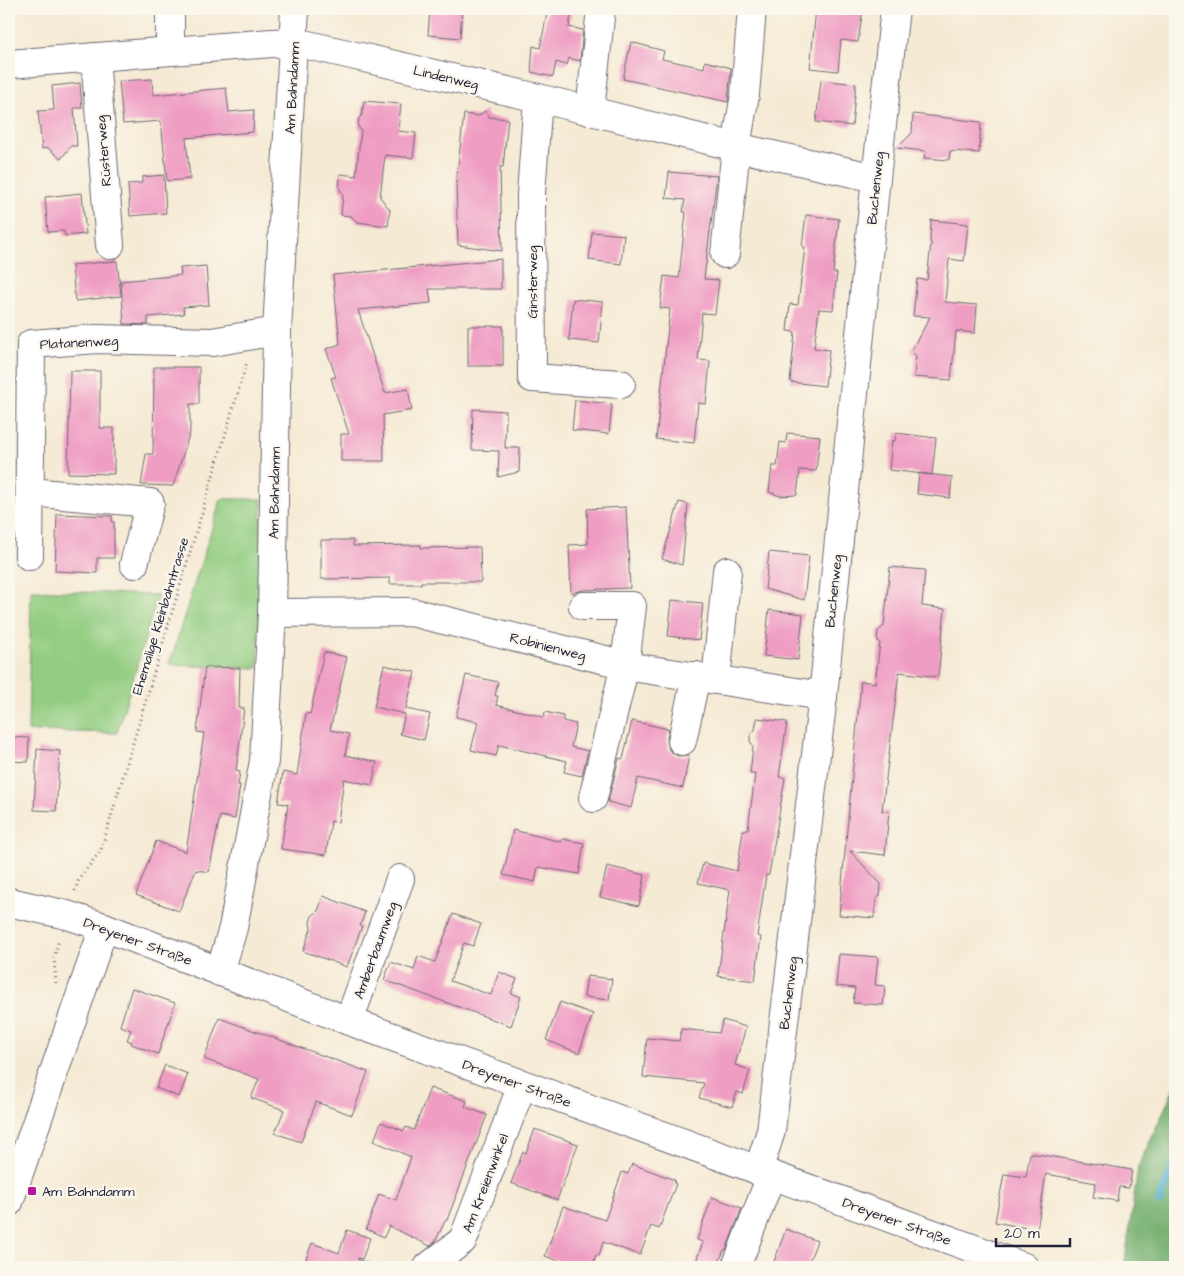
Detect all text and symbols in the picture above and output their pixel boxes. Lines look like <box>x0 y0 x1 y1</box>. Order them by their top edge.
street label: Am Bahndamm <box>281 41 305 135</box>
street label: Lindenweg <box>411 61 481 95</box>
street label: Rüsterweg <box>91 115 117 187</box>
street label: Buchenweg <box>862 150 890 226</box>
street label: Ginsterweg <box>523 246 543 318</box>
street label: Platanenweg <box>39 331 119 355</box>
street label: Am Bahndamm <box>264 446 286 539</box>
street label: Ehemalige Kleinbahntrasse <box>127 535 195 698</box>
street label: Buchenweg <box>820 553 848 629</box>
street label: Robinienweg <box>508 628 588 666</box>
street label: Amberbaumweg <box>349 899 403 1002</box>
street label: Dreyener Straße <box>80 913 195 971</box>
street label: Buchenweg <box>775 955 803 1031</box>
street label: Dreyener Straße <box>459 1055 574 1113</box>
street label: Am Kreienwinkel <box>458 1131 514 1236</box>
place label: Am Bahndamm <box>42 1182 135 1202</box>
marker: Am Bahndamm <box>26 1185 38 1197</box>
street label: Dreyener Straße <box>839 1193 954 1251</box>
scale bar <box>996 1216 1070 1248</box>
text: 20 m <box>1004 1223 1040 1244</box>

